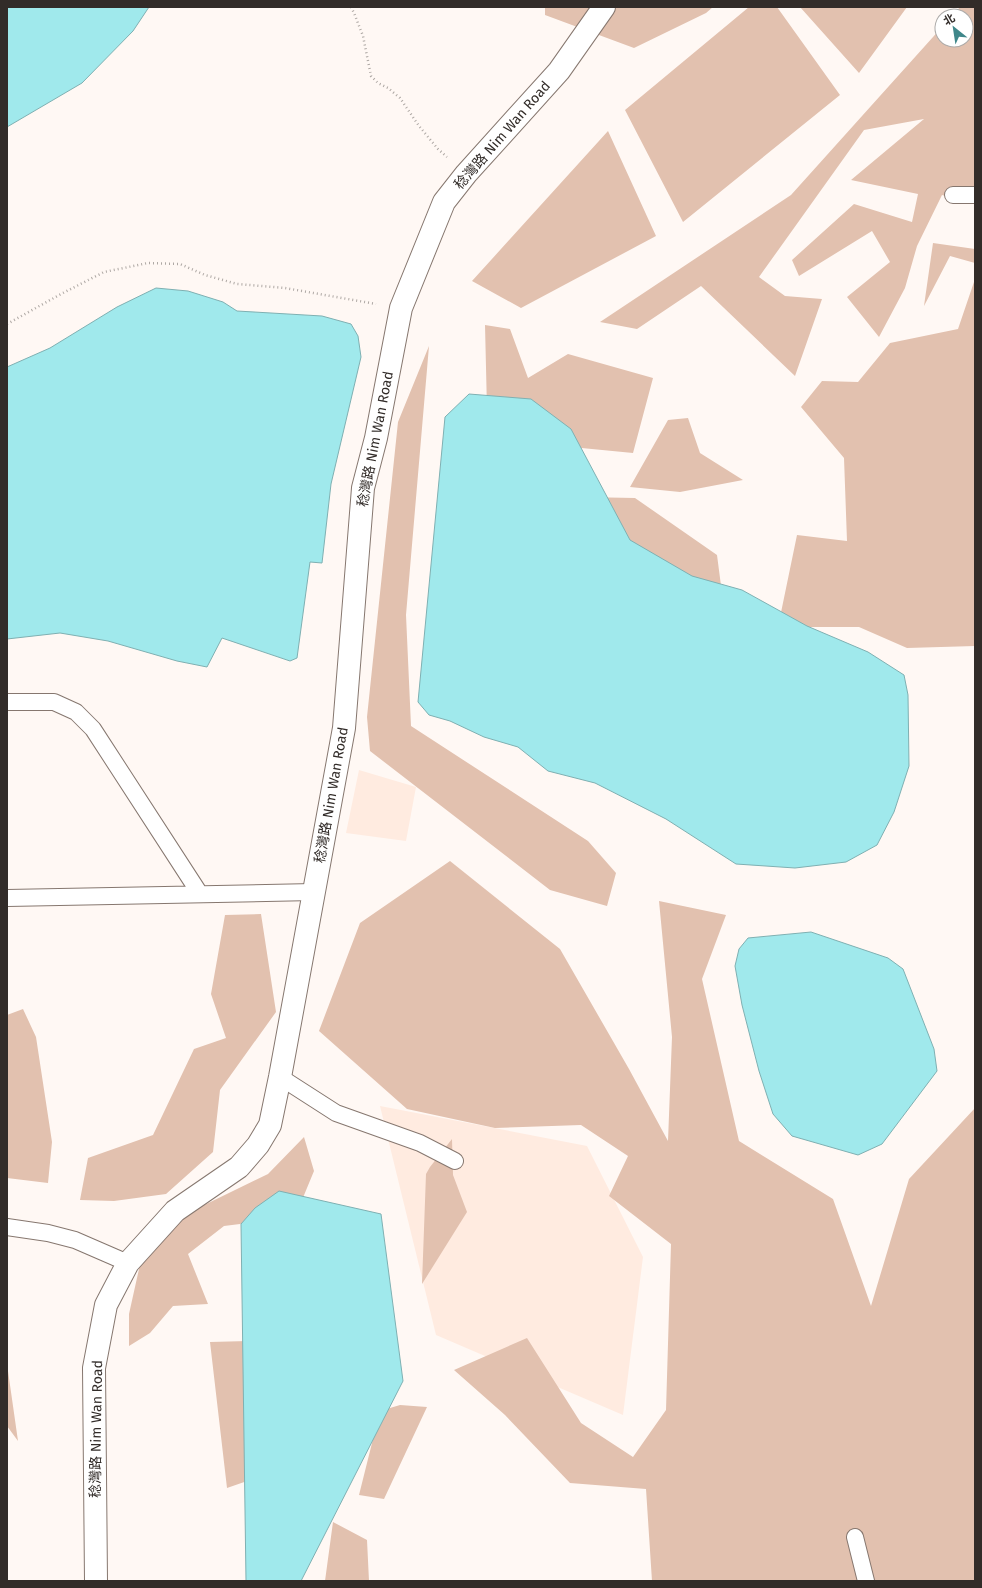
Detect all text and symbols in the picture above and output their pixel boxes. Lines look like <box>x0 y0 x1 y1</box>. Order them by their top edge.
north arrow <box>934 8 974 48</box>
text: 北 <box>941 11 957 28</box>
street label: 稔灣路 Nim Wan Road <box>451 78 554 193</box>
street label: 稔灣路 Nim Wan Road <box>354 370 397 508</box>
street label: 稔灣路 Nim Wan Road <box>311 726 352 864</box>
street label: 稔灣路 Nim Wan Road <box>87 1360 106 1498</box>

